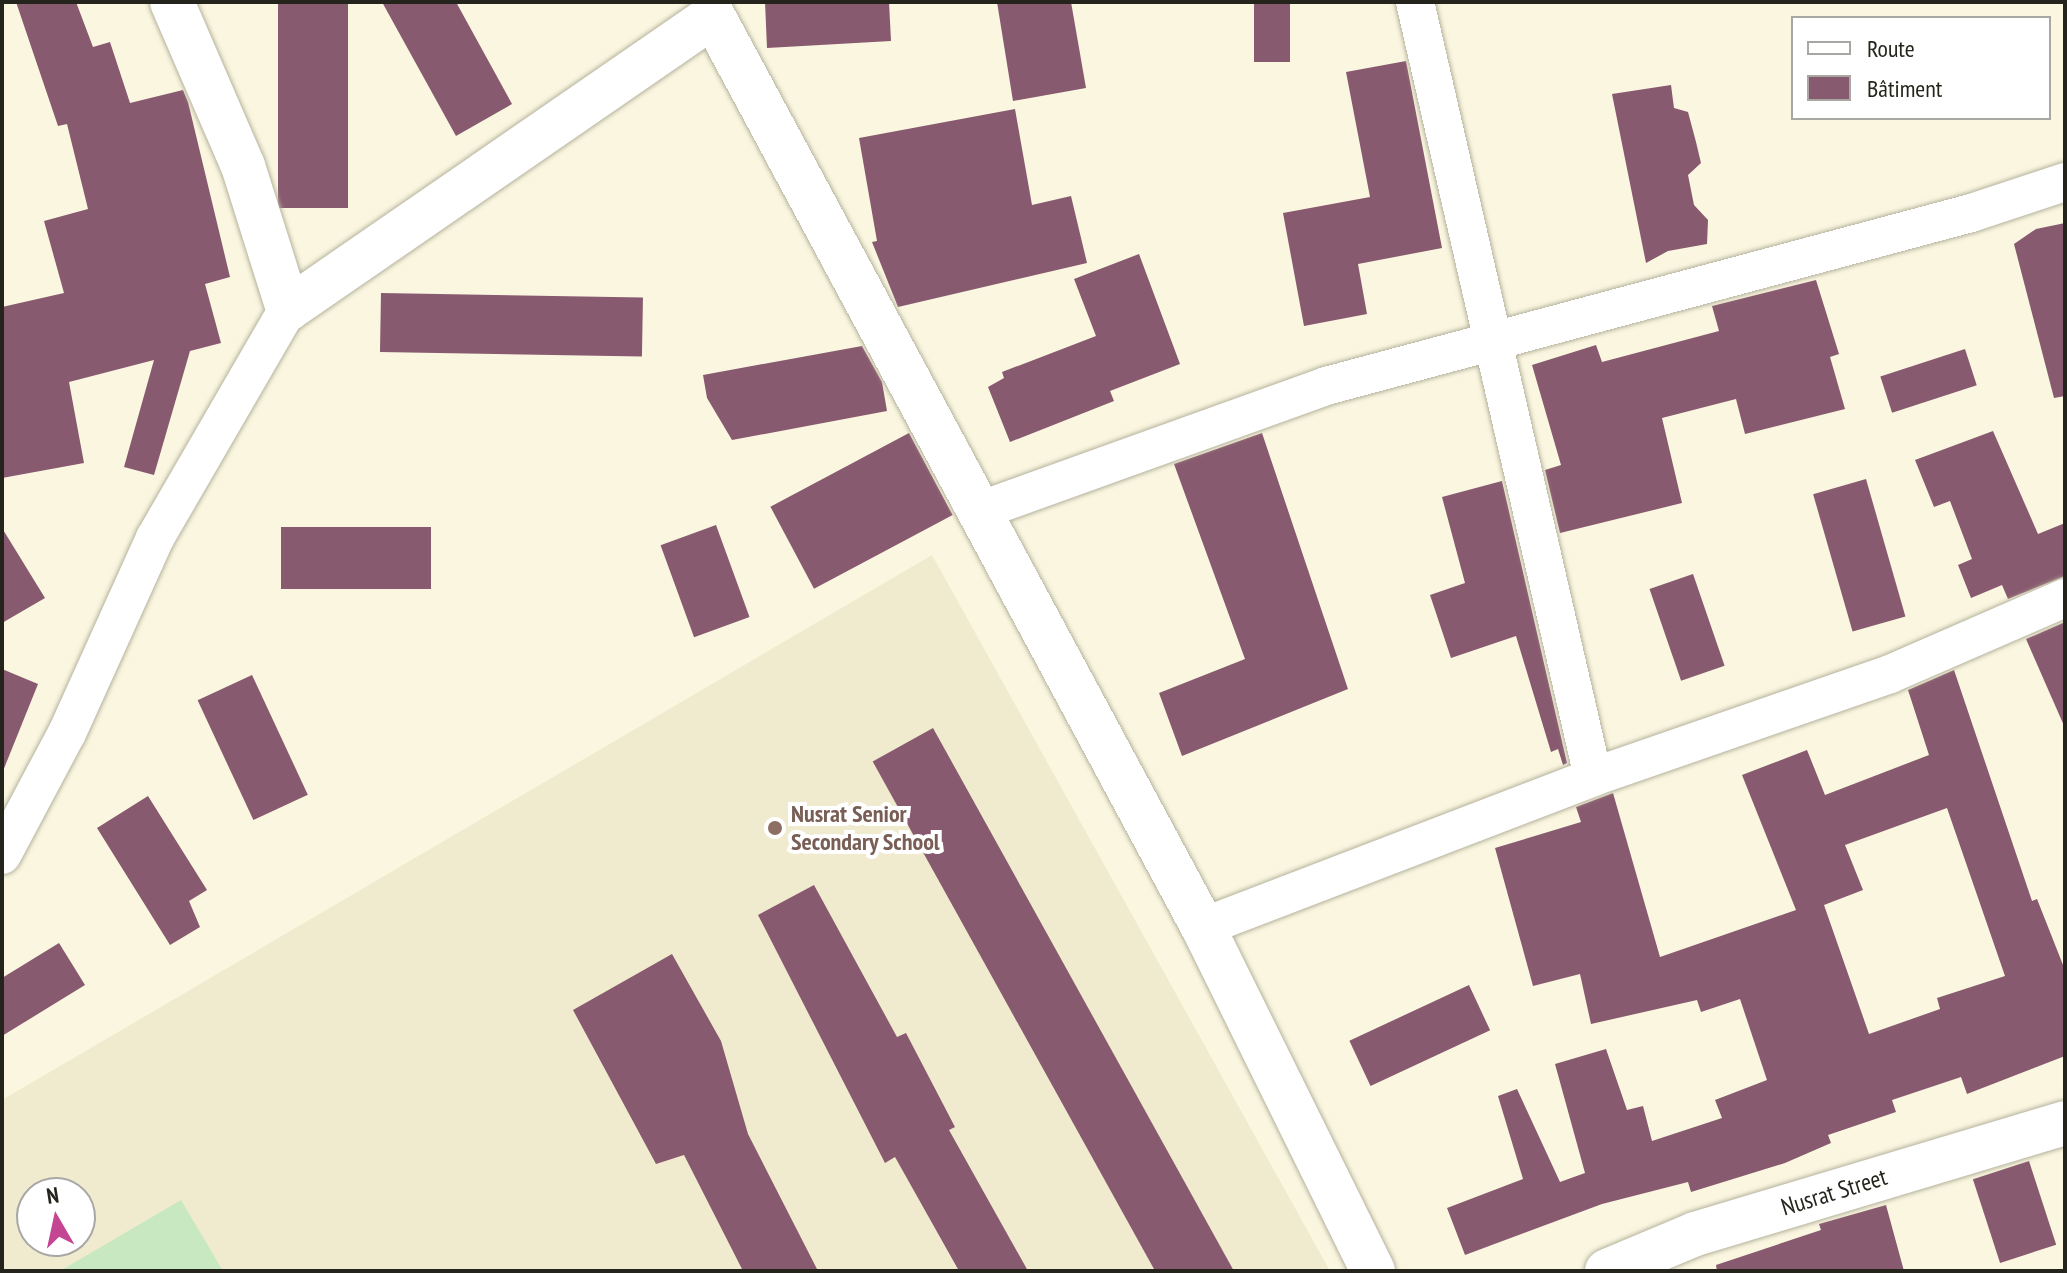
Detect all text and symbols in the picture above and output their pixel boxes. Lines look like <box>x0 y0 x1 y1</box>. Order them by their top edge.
legend <box>1791 16 2051 120</box>
text: Route <box>1867 33 1915 64</box>
text: Bâtiment <box>1867 73 1942 104</box>
place label: Nusrat Senior Secondary School <box>791 800 940 856</box>
marker: Nusrat Senior Secondary School <box>766 819 784 837</box>
street label: Nusrat Street <box>1778 1162 1890 1222</box>
north arrow <box>16 1177 96 1257</box>
text: N <box>44 1181 61 1210</box>

